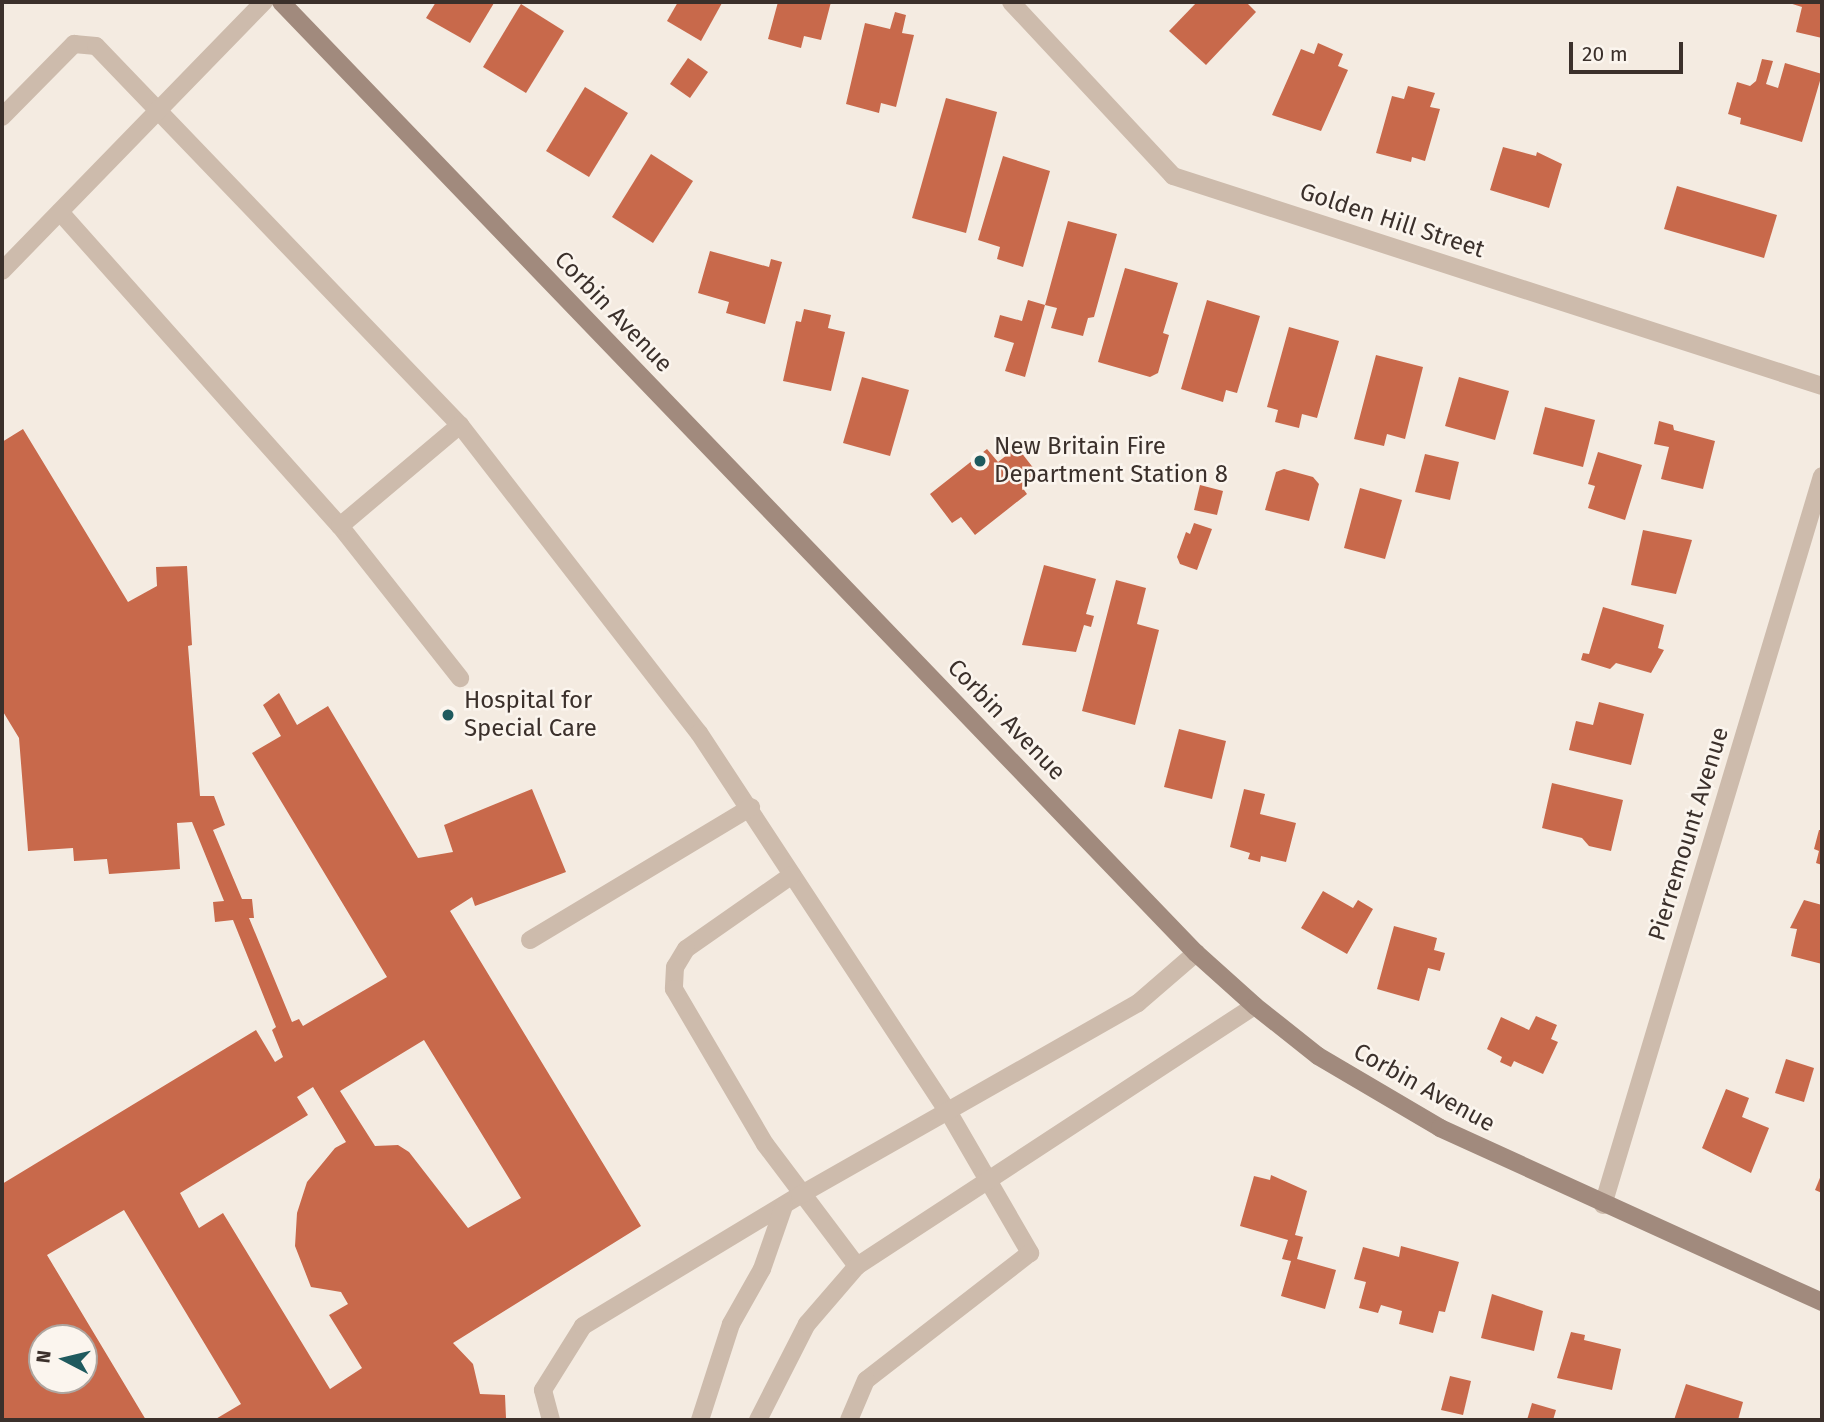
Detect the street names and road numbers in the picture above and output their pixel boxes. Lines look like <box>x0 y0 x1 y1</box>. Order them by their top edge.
street label: Golden Hill Street <box>1296 178 1488 264</box>
street label: Corbin Avenue <box>548 245 678 379</box>
street label: Corbin Avenue <box>941 653 1071 787</box>
street label: Pierremount Avenue <box>1643 724 1735 944</box>
street label: Corbin Avenue <box>1348 1037 1500 1139</box>

